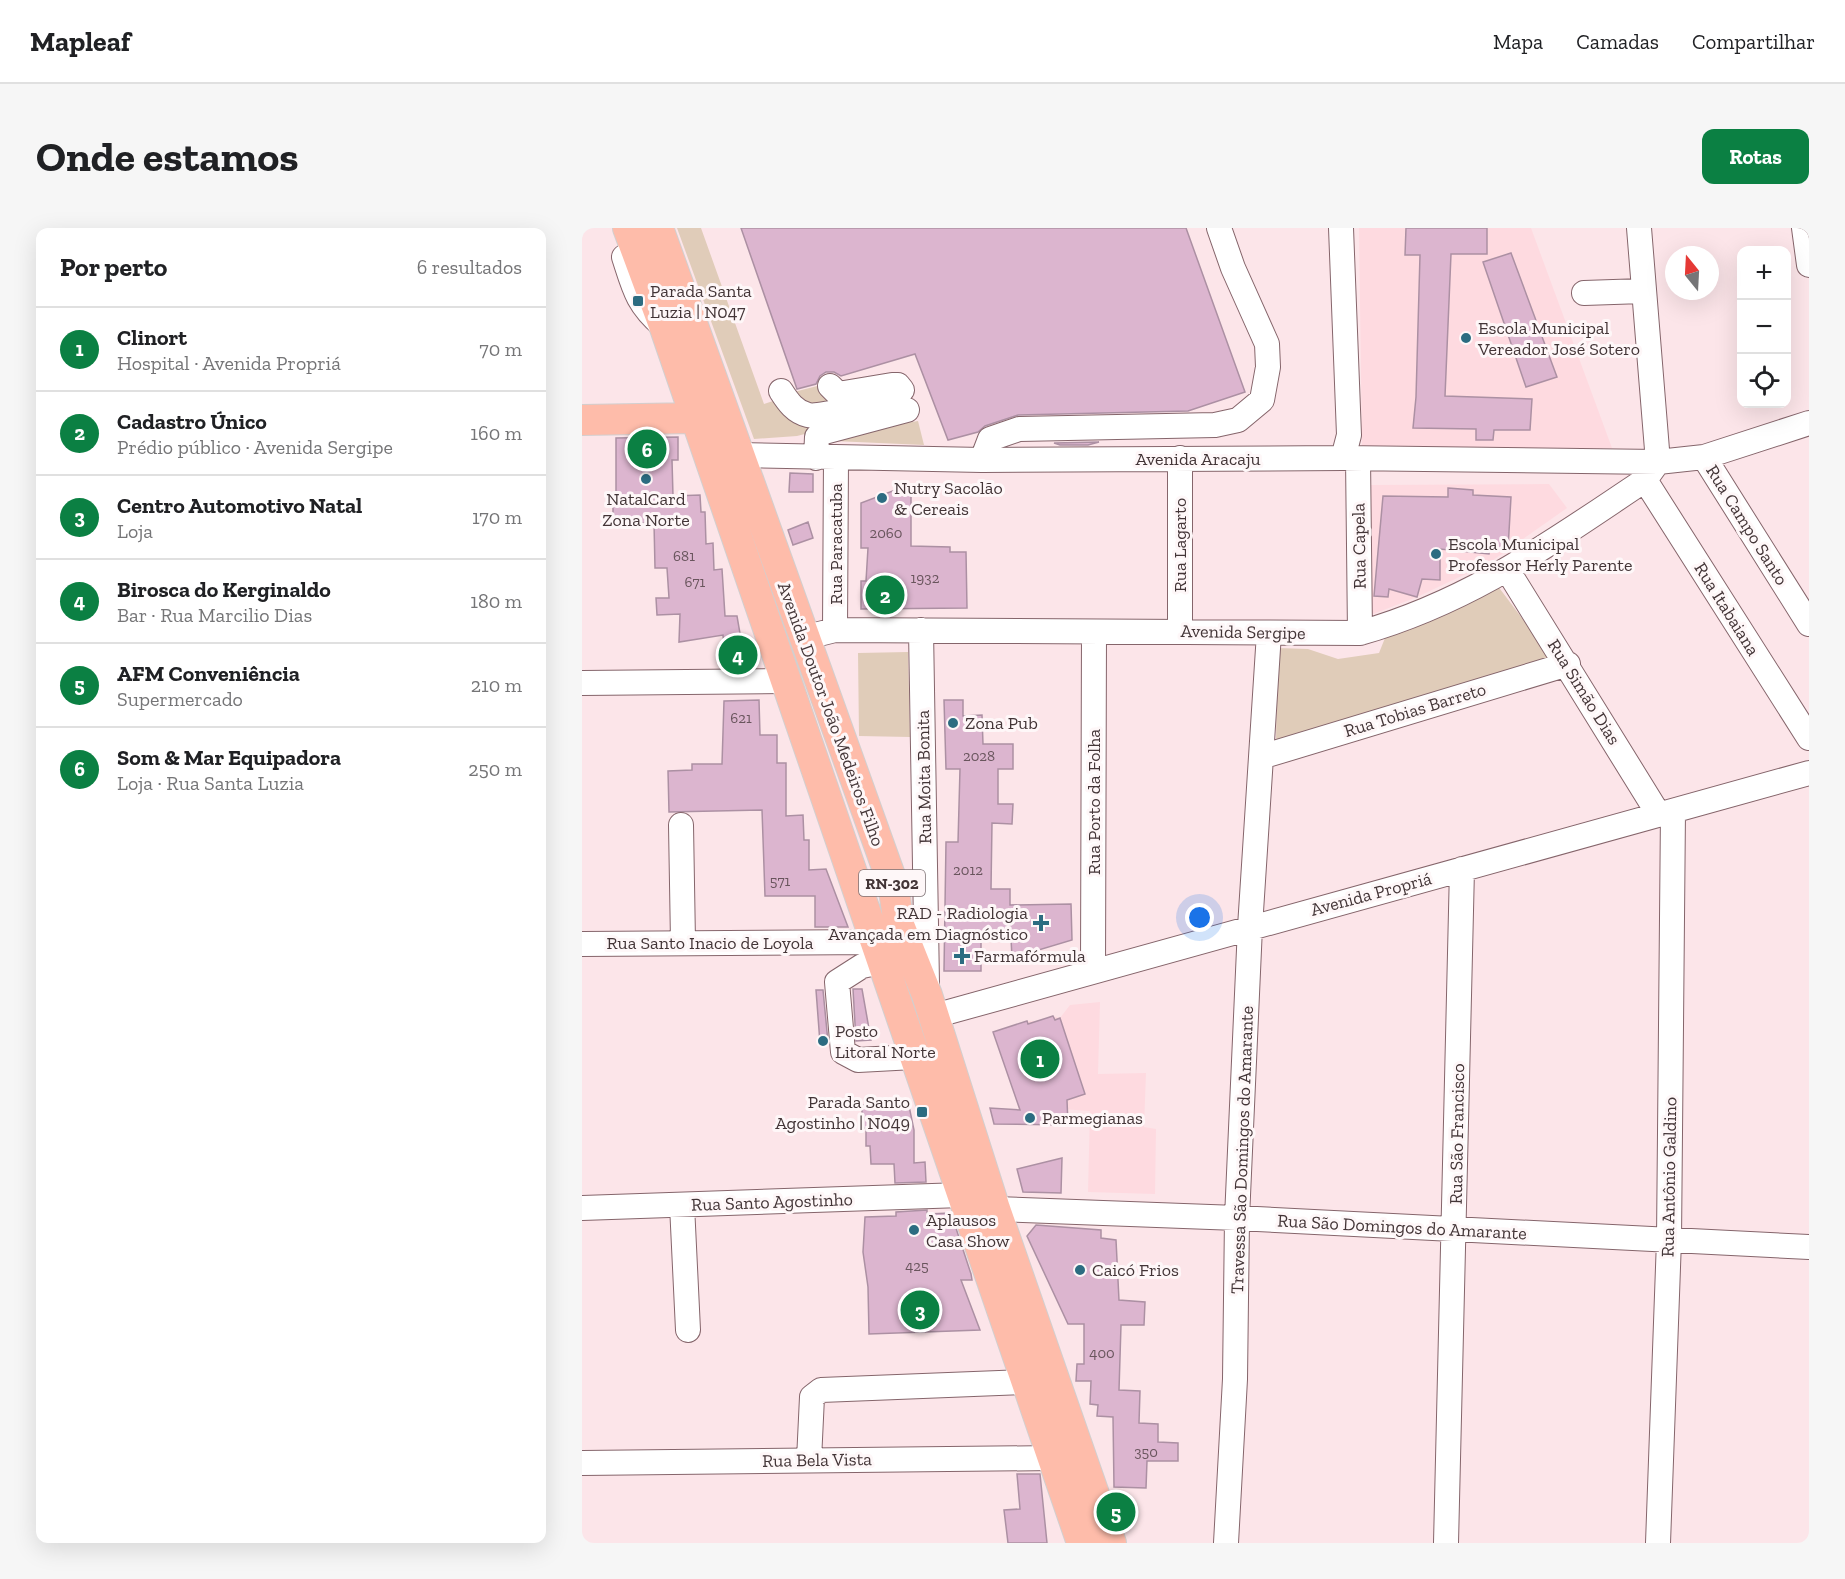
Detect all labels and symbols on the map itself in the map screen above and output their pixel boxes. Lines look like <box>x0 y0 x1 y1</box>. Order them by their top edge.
north arrow <box>1665 246 1719 300</box>
place label: Parada Santa Luzia | N047 <box>650 280 752 323</box>
marker: Parada Santa Luzia | N047 <box>631 294 645 308</box>
place label: Escola Municipal Vereador José Sotero <box>1477 317 1640 360</box>
marker: Escola Municipal Vereador José Sotero <box>1459 331 1473 345</box>
pin: 6 <box>628 426 666 472</box>
street label: Avenida Aracaju <box>1135 448 1261 470</box>
street label: Rua Campo Santo <box>1701 461 1793 589</box>
marker: NatalCard Zona Norte <box>639 472 653 486</box>
place label: Nutry Sacolão & Cereais <box>894 477 1003 520</box>
street label: Rua Paracatuba <box>825 483 847 605</box>
place label: NatalCard Zona Norte <box>602 488 690 531</box>
marker: Nutry Sacolão & Cereais <box>875 491 889 505</box>
street label: Rua Lagarto <box>1169 498 1191 592</box>
street label: Rua Capela <box>1347 502 1371 589</box>
house number: 2060 <box>870 524 902 542</box>
place label: Escola Municipal Professor Herly Parente <box>1448 533 1632 576</box>
house number: 681 <box>673 547 695 565</box>
marker: Escola Municipal Professor Herly Parente <box>1429 547 1443 561</box>
street label: Rua Itabaiana <box>1690 558 1765 660</box>
house number: 1932 <box>911 569 940 587</box>
pin: 2 <box>866 572 904 617</box>
house number: 671 <box>685 573 706 591</box>
street label: Avenida Doutor João Medeiros Filho <box>773 579 889 849</box>
street label: Avenida Sergipe <box>1180 620 1306 644</box>
pin: 4 <box>718 632 758 678</box>
street label: Rua Simão Dias <box>1543 635 1625 749</box>
street label: Rua Tobias Barreto <box>1341 678 1489 742</box>
house number: 621 <box>730 709 752 727</box>
street label: Rua Moita Bonita <box>912 710 936 844</box>
place label: Zona Pub <box>965 712 1038 734</box>
marker: Zona Pub <box>946 716 960 730</box>
street label: Rua Porto da Folha <box>1083 729 1105 875</box>
house number: 2028 <box>963 747 995 765</box>
house number: 2012 <box>953 861 983 879</box>
street label: Avenida Propriá <box>1308 867 1434 921</box>
road number: RN-302 <box>859 870 925 896</box>
house number: 571 <box>770 872 790 890</box>
place label: RAD - Radiologia Avançada em Diagnóstico <box>828 902 1028 945</box>
your location <box>1185 903 1214 932</box>
marker: RAD - Radiologia Avançada em Diagnóstico <box>1032 914 1050 932</box>
street label: Rua Santo Inacio de Loyola <box>607 932 814 954</box>
place label: Farmafórmula <box>974 945 1086 967</box>
marker: Farmafórmula <box>955 949 969 963</box>
street label: Travessa São Domingos do Amarante <box>1226 1006 1258 1294</box>
place label: Posto Litoral Norte <box>835 1020 936 1063</box>
marker: Posto Litoral Norte <box>816 1034 830 1048</box>
pin: 1 <box>1020 1036 1060 1082</box>
street label: Rua São Francisco <box>1445 1063 1469 1205</box>
place label: Parada Santo Agostinho | N049 <box>775 1091 910 1134</box>
street label: Rua Antônio Galdino <box>1657 1097 1681 1257</box>
marker: Parada Santo Agostinho | N049 <box>915 1105 929 1119</box>
place label: Parmegianas <box>1042 1107 1143 1129</box>
marker: Parmegianas <box>1023 1111 1037 1125</box>
street label: Rua Santo Agostinho <box>691 1188 853 1216</box>
place label: Aplausos Casa Show <box>926 1209 1010 1252</box>
street label: Rua São Domingos do Amarante <box>1277 1209 1527 1245</box>
marker: Aplausos Casa Show <box>907 1223 921 1237</box>
house number: 425 <box>905 1257 929 1275</box>
place label: Caicó Frios <box>1092 1259 1179 1281</box>
marker: Caicó Frios <box>1073 1263 1087 1277</box>
pin: 3 <box>900 1288 940 1332</box>
house number: 400 <box>1089 1344 1115 1362</box>
house number: 350 <box>1134 1443 1158 1461</box>
street label: Rua Bela Vista <box>762 1448 872 1472</box>
pin: 5 <box>1096 1490 1136 1534</box>

